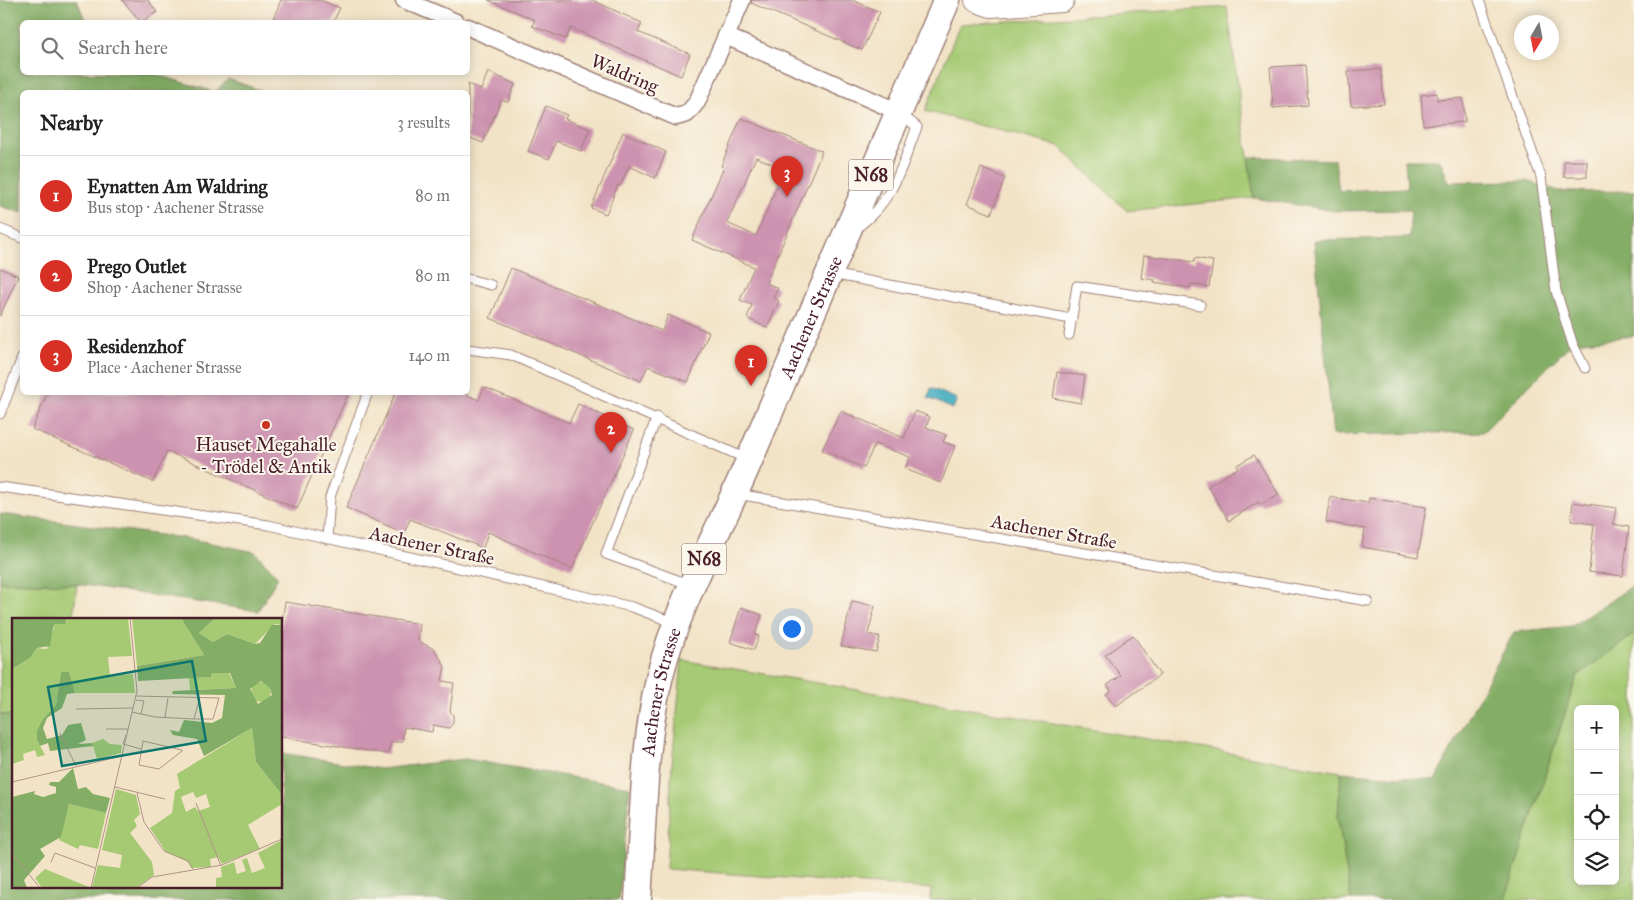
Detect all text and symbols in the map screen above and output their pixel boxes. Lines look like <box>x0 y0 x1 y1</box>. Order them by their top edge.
north arrow <box>1514 15 1559 60</box>
search box <box>20 20 470 75</box>
icon: search <box>38 34 66 62</box>
text: Search here <box>78 36 168 59</box>
street label: Waldring <box>587 49 662 99</box>
text: Nearby <box>40 110 103 136</box>
text: 3 results <box>397 113 450 132</box>
pin: 3 <box>771 156 803 197</box>
road number: N68 <box>848 160 894 190</box>
text: Eynatten Am Waldring <box>87 175 267 198</box>
text: 1 <box>53 186 59 205</box>
text: 80 m <box>415 186 450 205</box>
text: Bus stop · Aachener Strasse <box>87 198 264 217</box>
street label: Aachener Strasse <box>774 252 847 383</box>
text: Prego Outlet <box>87 255 186 278</box>
text: 2 <box>52 266 60 285</box>
text: 80 m <box>415 266 450 285</box>
text: Shop · Aachener Strasse <box>87 278 242 297</box>
text: Residenzhof <box>87 335 183 358</box>
pin: 1 <box>735 345 767 386</box>
text: 3 <box>53 346 59 365</box>
text: 140 m <box>409 346 450 365</box>
text: Place · Aachener Strasse <box>87 358 242 377</box>
pin: 2 <box>595 412 627 453</box>
marker: Hauset Megahalle - Trödel & Antik <box>260 419 272 431</box>
place label: Hauset Megahalle - Trödel & Antik <box>195 433 337 478</box>
street label: Aachener Straße <box>988 509 1119 554</box>
street label: Aachener Straße <box>366 521 497 570</box>
road number: N68 <box>682 544 726 574</box>
your location <box>779 616 805 642</box>
inset map <box>12 618 282 888</box>
street label: Aachener Strasse <box>636 624 686 758</box>
map controls <box>1574 705 1619 885</box>
button: + <box>1574 705 1619 750</box>
button: − <box>1574 750 1619 795</box>
button: locate <box>1574 795 1619 840</box>
button: layers <box>1574 840 1619 885</box>

